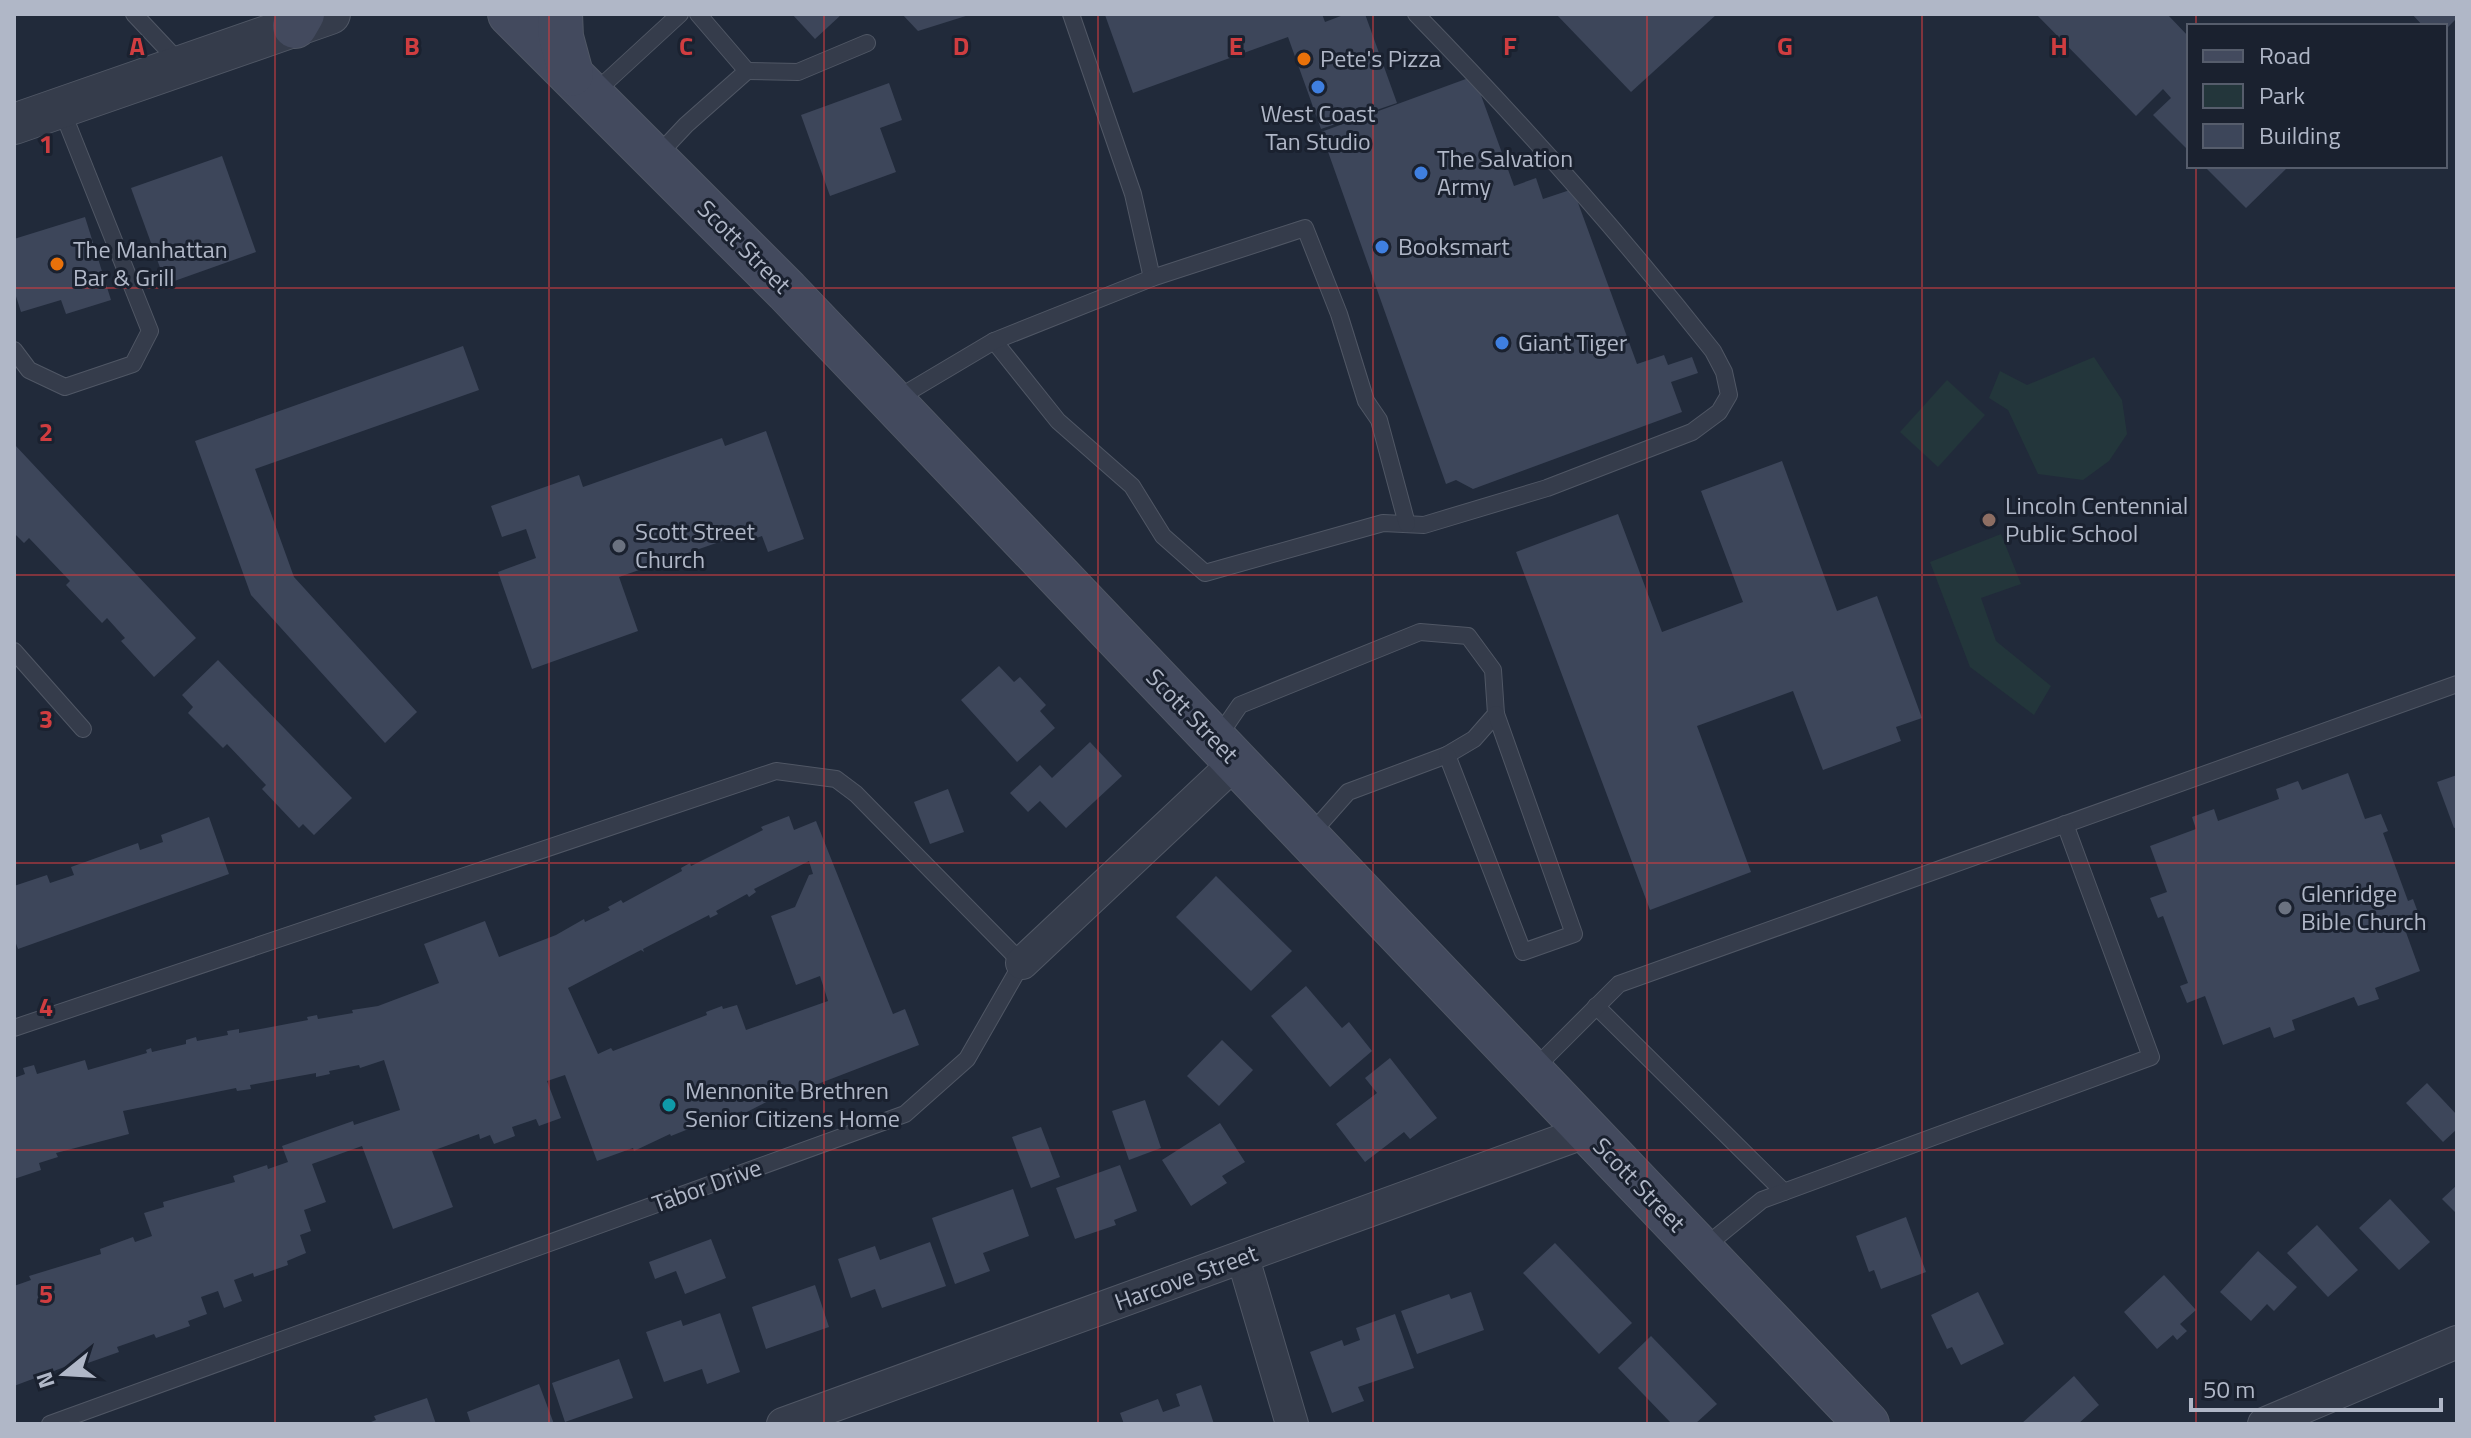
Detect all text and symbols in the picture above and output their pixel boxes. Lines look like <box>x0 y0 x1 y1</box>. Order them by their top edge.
legend <box>2187 24 2447 168</box>
text: A <box>129 26 145 65</box>
text: B <box>404 26 420 65</box>
text: C <box>679 26 693 65</box>
text: D <box>953 26 969 65</box>
text: E <box>1229 26 1243 65</box>
text: F <box>1503 26 1517 65</box>
text: G <box>1777 26 1793 65</box>
text: H <box>2050 26 2068 65</box>
text: Road <box>2259 37 2311 73</box>
place label: Pete's Pizza <box>1320 40 1441 76</box>
marker: Pete's Pizza <box>1295 50 1313 68</box>
text: Park <box>2259 77 2305 113</box>
marker: West Coast Tan Studio <box>1309 78 1327 96</box>
place label: West Coast Tan Studio <box>1261 95 1376 159</box>
text: Building <box>2259 117 2341 153</box>
text: 1 <box>39 124 53 163</box>
place label: The Salvation Army <box>1437 140 1573 204</box>
marker: The Salvation Army <box>1412 164 1430 182</box>
street label: Scott Street <box>690 191 800 302</box>
place label: Booksmart <box>1398 228 1510 264</box>
place label: The Manhattan Bar & Grill <box>73 231 228 295</box>
marker: Booksmart <box>1373 238 1391 256</box>
marker: The Manhattan Bar & Grill <box>48 255 66 273</box>
place label: Giant Tiger <box>1518 324 1627 360</box>
marker: Giant Tiger <box>1493 334 1511 352</box>
text: 2 <box>39 412 53 451</box>
place label: Lincoln Centennial Public School <box>2005 487 2188 551</box>
marker: Lincoln Centennial Public School <box>1980 511 1998 529</box>
place label: Scott Street Church <box>635 513 755 577</box>
marker: Scott Street Church <box>610 537 628 555</box>
street label: Scott Street <box>1138 660 1248 771</box>
text: 3 <box>39 699 53 738</box>
place label: Glenridge Bible Church <box>2301 875 2427 939</box>
marker: Glenridge Bible Church <box>2276 899 2294 917</box>
text: 4 <box>39 987 53 1026</box>
place label: Mennonite Brethren Senior Citizens Home <box>685 1072 900 1136</box>
marker: Mennonite Brethren Senior Citizens Home <box>660 1096 678 1114</box>
street label: Scott Street <box>1585 1129 1695 1240</box>
street label: Tabor Drive <box>647 1149 766 1221</box>
street label: Harcove Street <box>1109 1234 1263 1320</box>
text: 5 <box>39 1274 53 1313</box>
north arrow <box>24 1334 104 1414</box>
scale bar <box>2191 1362 2441 1412</box>
text: N <box>26 1368 64 1393</box>
text: 50 m <box>2203 1371 2255 1407</box>

